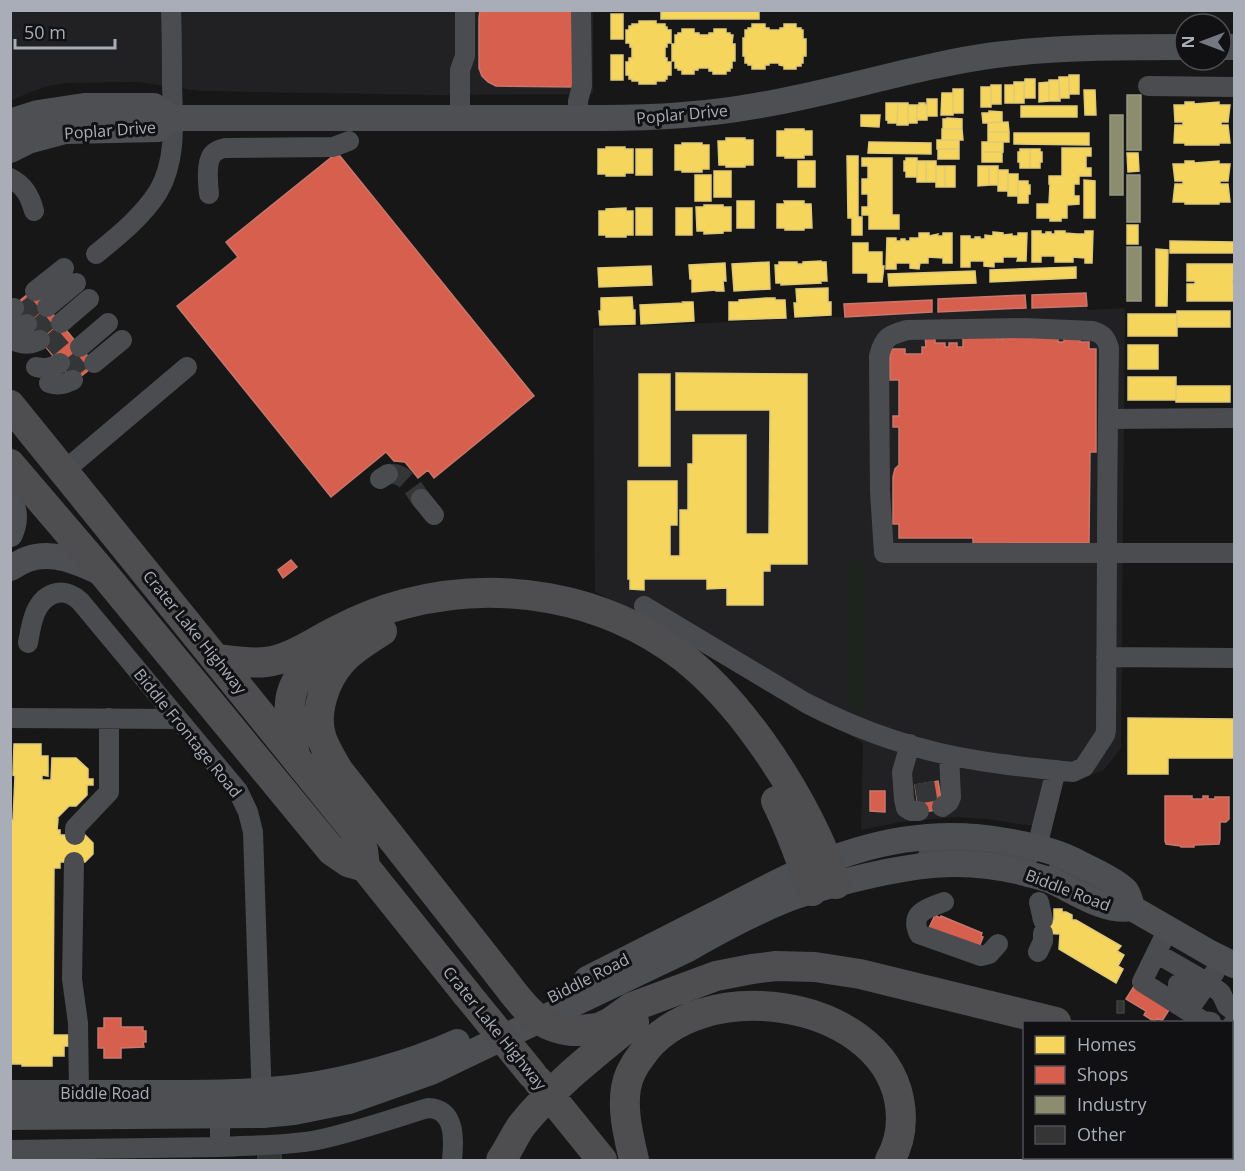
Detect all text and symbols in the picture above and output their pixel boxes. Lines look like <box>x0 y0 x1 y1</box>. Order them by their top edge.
scale bar <box>15 12 116 50</box>
north arrow <box>1173 12 1233 72</box>
text: 50 m <box>24 20 66 44</box>
text: N <box>1177 35 1199 49</box>
street label: Poplar Drive <box>635 99 729 129</box>
street label: Poplar Drive <box>63 116 157 144</box>
street label: Crater Lake Highway <box>138 565 252 699</box>
street label: Biddle Frontage Road <box>129 664 247 802</box>
street label: Biddle Road <box>1022 864 1114 916</box>
street label: Biddle Road <box>543 948 633 1008</box>
street label: Crater Lake Highway <box>438 961 552 1095</box>
legend <box>1023 1021 1233 1159</box>
text: Homes <box>1077 1032 1136 1056</box>
text: Shops <box>1077 1062 1128 1086</box>
street label: Biddle Road <box>60 1082 150 1104</box>
text: Industry <box>1077 1092 1147 1116</box>
text: Other <box>1077 1122 1127 1146</box>

